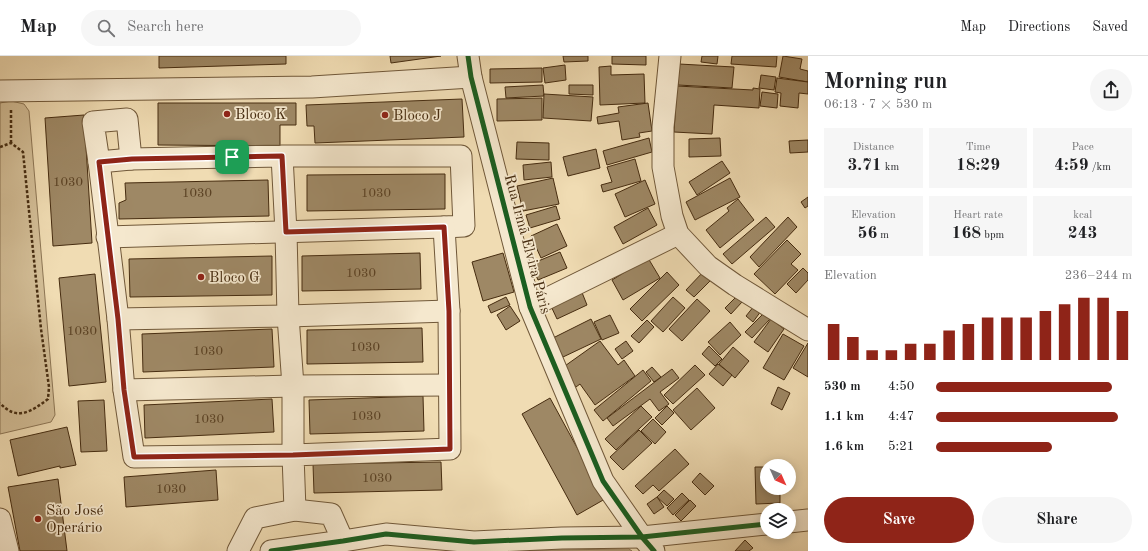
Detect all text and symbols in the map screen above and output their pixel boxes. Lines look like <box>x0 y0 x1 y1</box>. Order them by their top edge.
search box <box>81 10 361 46</box>
icon: search <box>95 17 117 39</box>
text: Map <box>20 18 57 37</box>
text: Search here <box>127 20 204 35</box>
text: Map <box>960 20 986 34</box>
text: Directions <box>1008 20 1070 34</box>
text: Saved <box>1092 20 1128 34</box>
button: share <box>1090 69 1132 111</box>
text: Morning run <box>824 71 947 93</box>
text: 06:13 · 7 × 530 m <box>824 98 932 111</box>
place label: Bloco K <box>235 108 286 123</box>
marker: Bloco K <box>222 109 232 119</box>
place label: Bloco J <box>393 109 441 124</box>
marker: Bloco J <box>380 110 390 120</box>
pin <box>215 140 249 174</box>
text: Distance <box>853 142 894 153</box>
text: Time <box>966 142 990 153</box>
text: Pace <box>1072 142 1094 153</box>
icon: arrive <box>221 146 243 168</box>
text: 3.71 <box>847 157 882 174</box>
text: 18:29 <box>956 157 1000 174</box>
text: 4:59 <box>1054 157 1089 174</box>
text: km <box>882 162 899 173</box>
text: /km <box>1089 162 1111 173</box>
street label: Rua Irmã Elvira Páris <box>501 173 552 316</box>
house number: 1030 <box>53 176 83 189</box>
house number: 1030 <box>182 187 212 200</box>
house number: 1030 <box>361 187 391 200</box>
text: Elevation <box>851 210 896 221</box>
text: Heart rate <box>953 210 1003 221</box>
text: kcal <box>1073 210 1092 221</box>
text: 56 <box>858 225 877 242</box>
text: 168 <box>952 225 981 242</box>
text: 243 <box>1068 225 1097 242</box>
text: m <box>877 230 889 241</box>
text: bpm <box>981 230 1004 241</box>
house number: 1030 <box>346 267 376 280</box>
text: Elevation <box>824 269 877 282</box>
text: 236–244 m <box>1065 269 1132 282</box>
place label: Bloco G <box>209 271 260 286</box>
marker: Bloco G <box>196 272 206 282</box>
house number: 1030 <box>67 325 97 338</box>
house number: 1030 <box>350 341 380 354</box>
house number: 1030 <box>193 345 223 358</box>
text: 530 m <box>824 380 861 393</box>
text: 4:50 <box>888 380 914 393</box>
house number: 1030 <box>351 410 381 423</box>
text: 1.1 km <box>824 410 864 423</box>
text: 4:47 <box>888 410 914 423</box>
house number: 1030 <box>194 413 224 426</box>
text: 1.6 km <box>824 440 864 453</box>
text: 5:21 <box>888 440 914 453</box>
north arrow <box>760 459 796 495</box>
map controls <box>760 459 796 539</box>
house number: 1030 <box>362 472 392 485</box>
house number: 1030 <box>156 483 186 496</box>
button: Save <box>824 497 974 543</box>
button: Share <box>982 497 1132 543</box>
button: layers <box>760 503 796 539</box>
place label: São José Operário <box>46 504 103 536</box>
marker: São José Operário <box>33 514 43 524</box>

